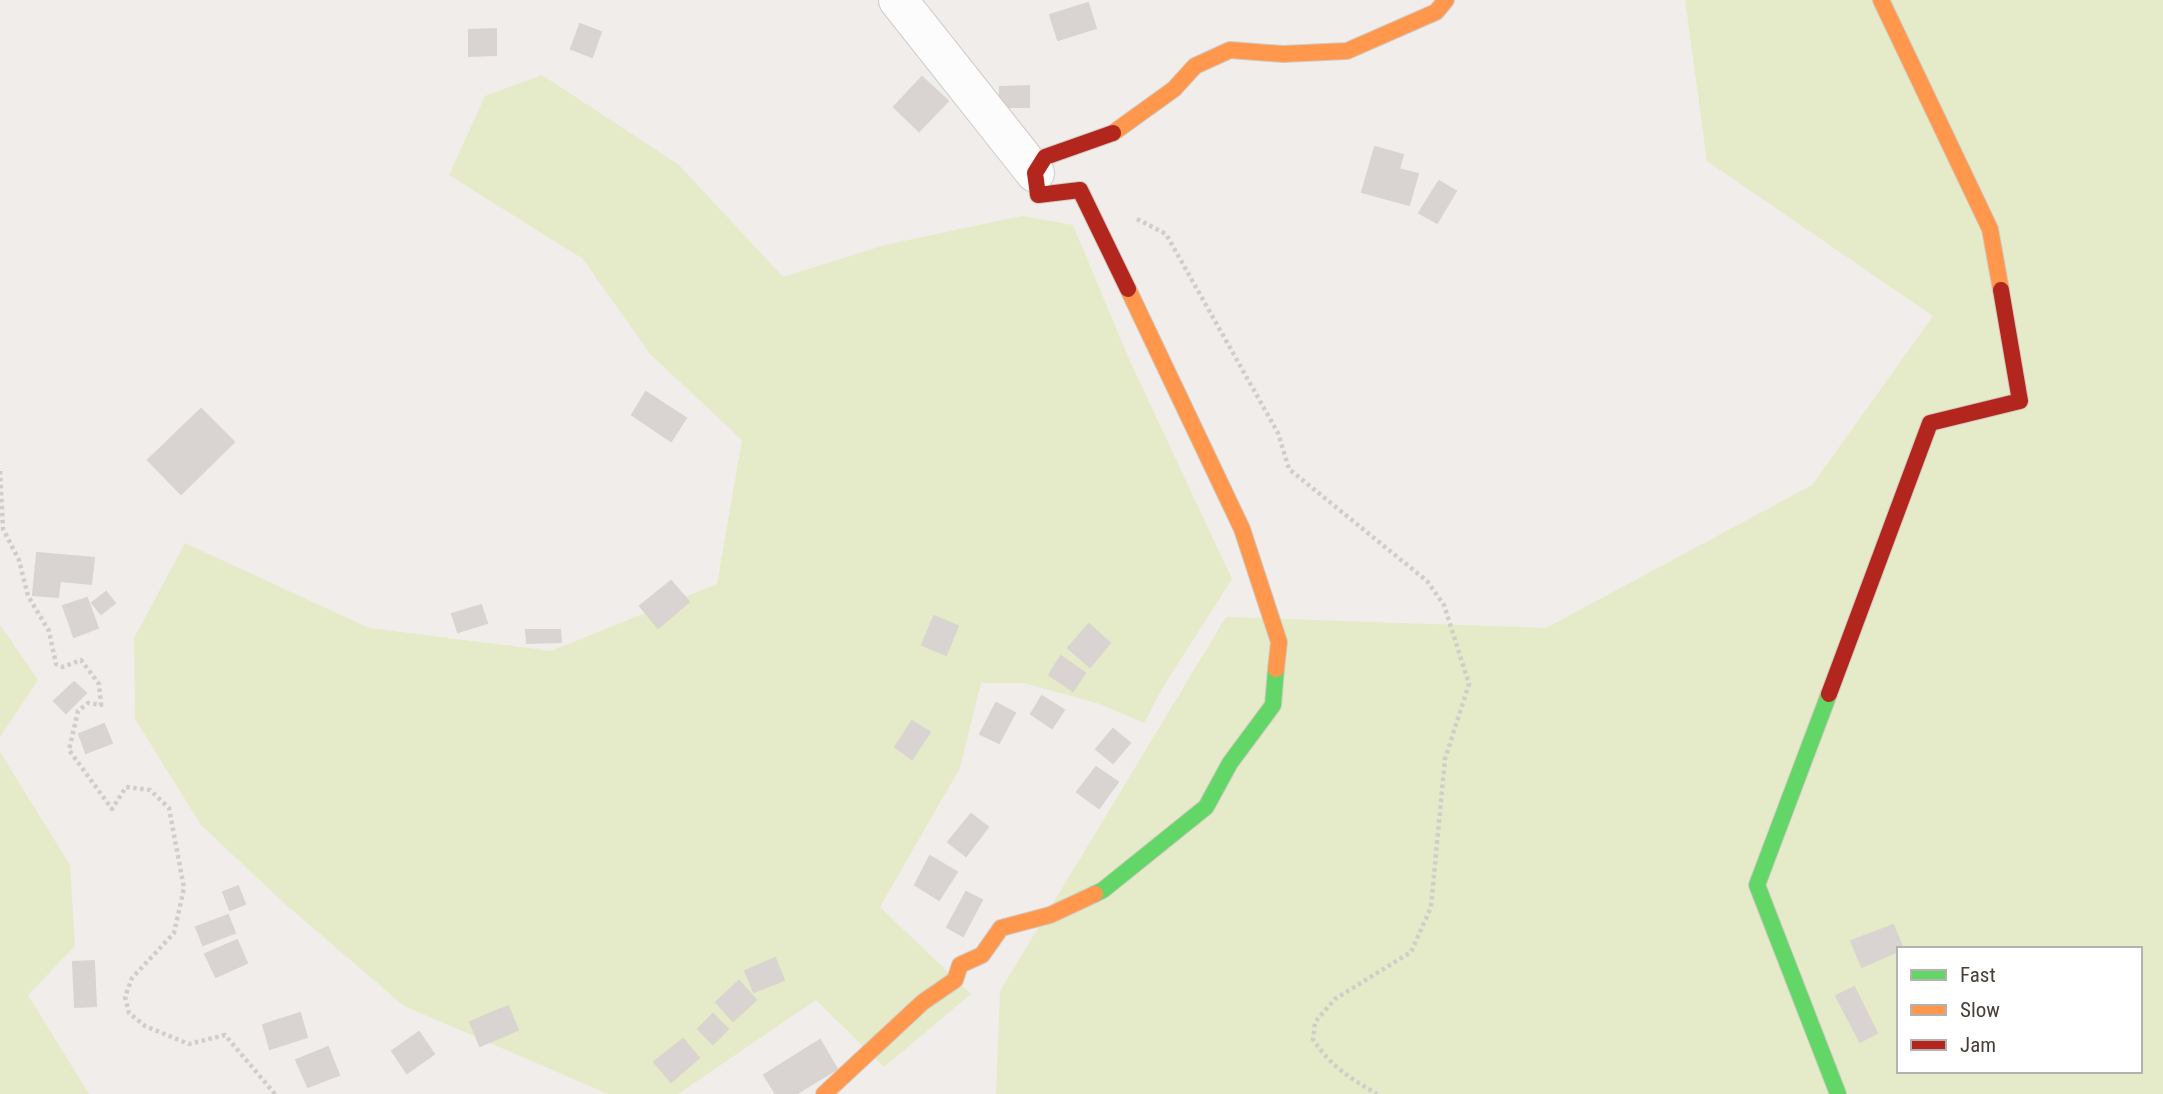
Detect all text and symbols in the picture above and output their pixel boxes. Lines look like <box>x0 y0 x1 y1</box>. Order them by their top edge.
legend <box>1897 947 2142 1073</box>
text: Fast <box>1960 963 1996 987</box>
text: Slow <box>1960 998 2000 1022</box>
text: Jam <box>1960 1033 1996 1057</box>

